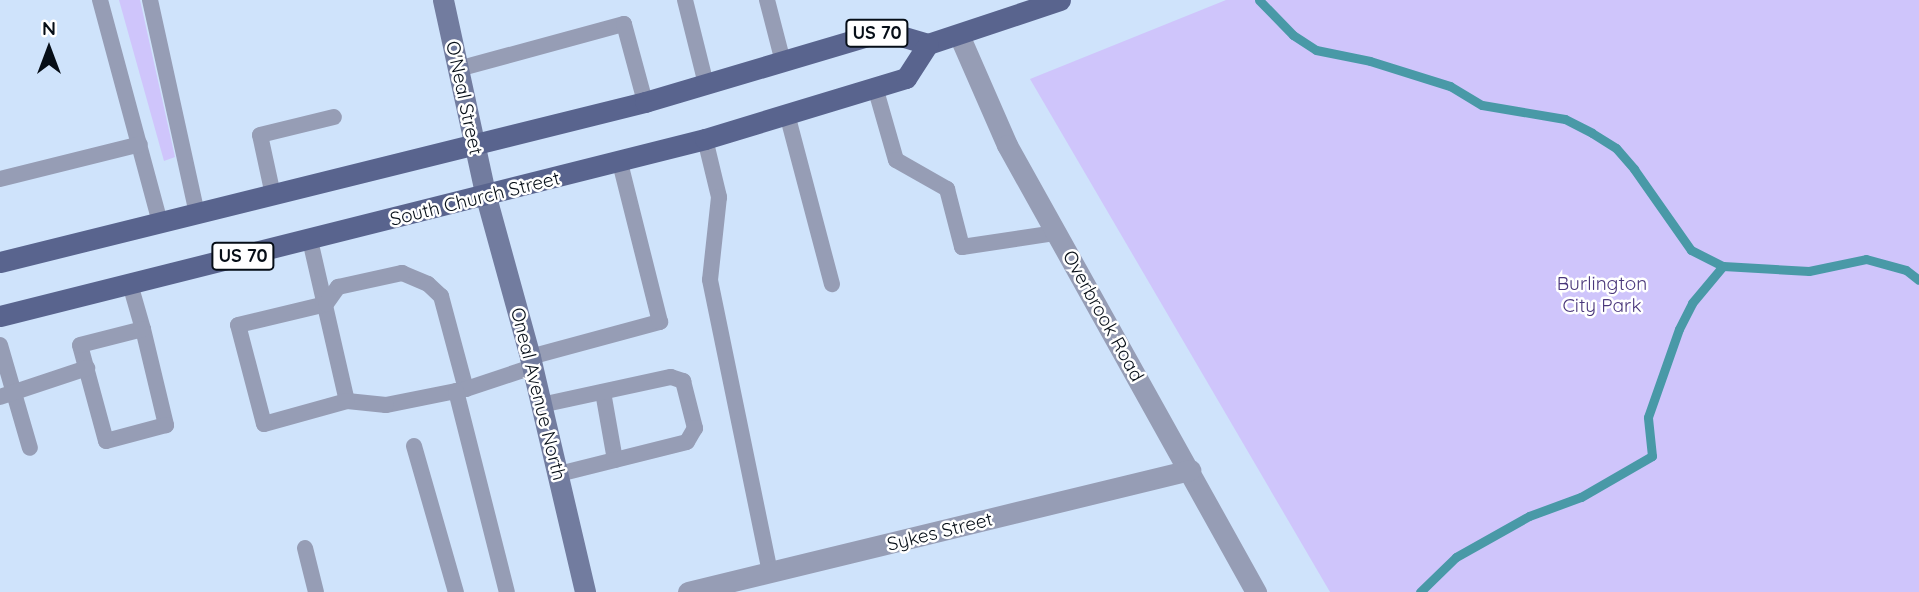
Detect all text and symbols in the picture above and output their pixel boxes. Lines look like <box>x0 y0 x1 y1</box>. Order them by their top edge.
north arrow <box>14 14 84 84</box>
text: N <box>42 16 56 40</box>
road number: US 70 <box>844 18 910 48</box>
street label: O'Neal Street <box>441 39 487 157</box>
street label: South Church Street <box>388 167 562 231</box>
road number: US 70 <box>210 242 276 270</box>
street label: Overbrook Road <box>1058 246 1148 386</box>
park label: Burlington City Park <box>1557 273 1647 317</box>
street label: Oneal Avenue North <box>505 305 571 483</box>
street label: Sykes Street <box>885 508 995 556</box>

